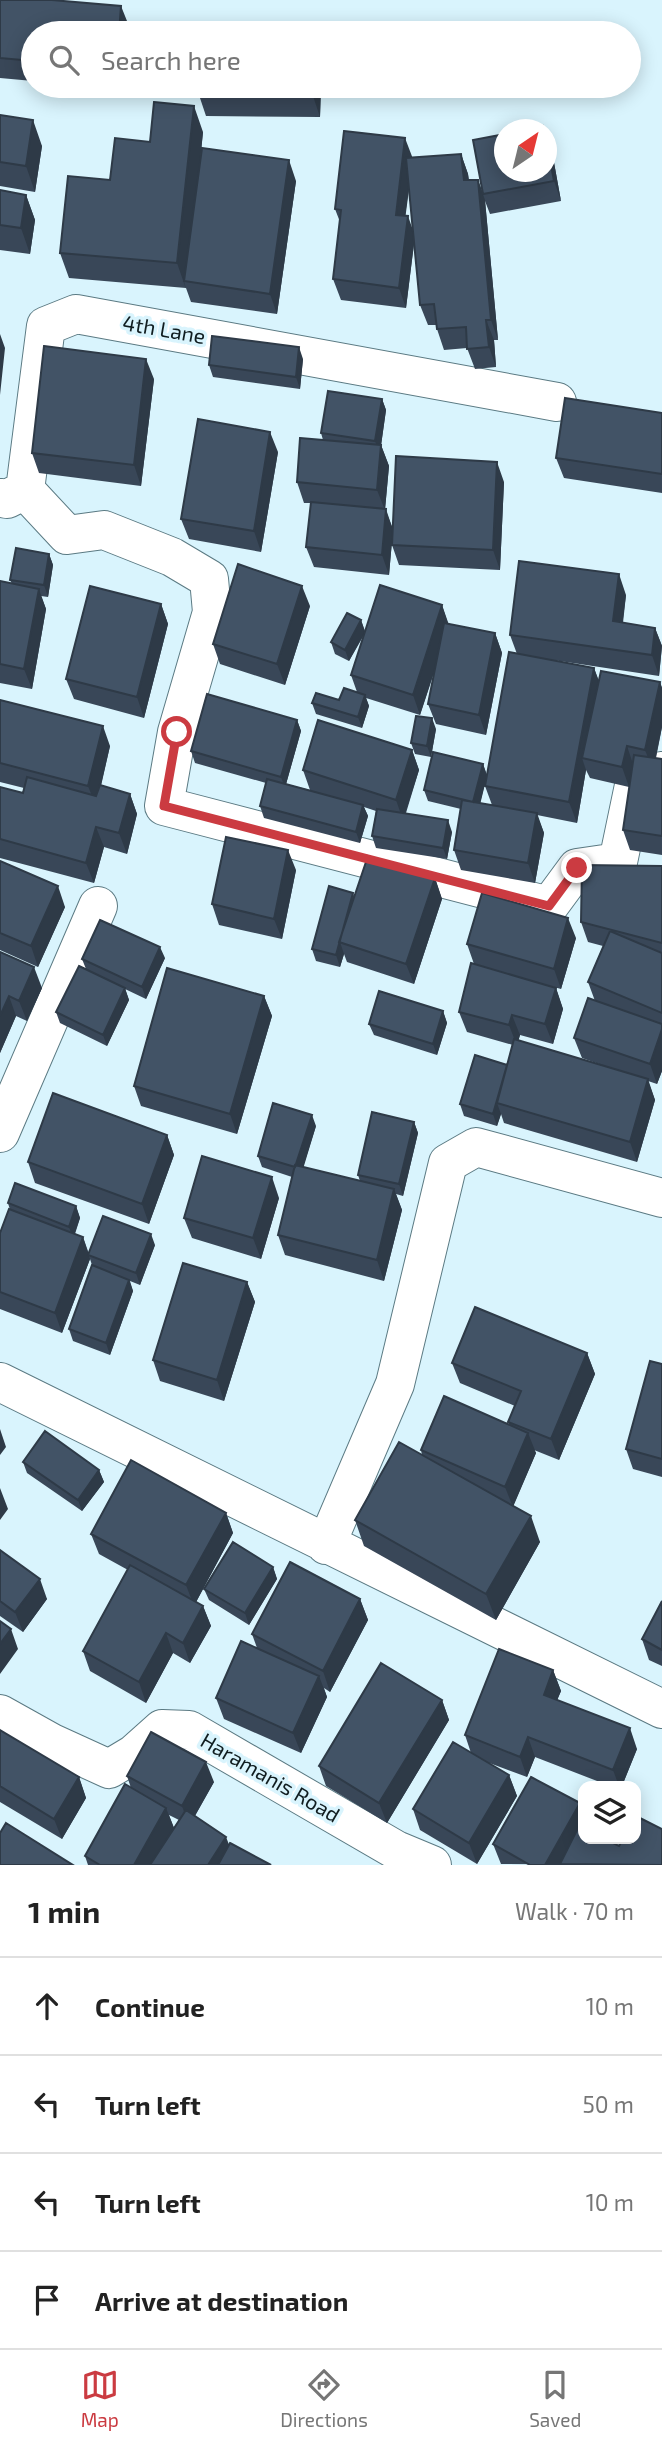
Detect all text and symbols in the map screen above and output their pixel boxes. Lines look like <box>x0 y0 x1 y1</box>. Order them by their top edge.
search box <box>21 21 641 98</box>
icon: search <box>45 41 83 79</box>
text: Search here <box>101 44 241 75</box>
north arrow <box>494 119 557 182</box>
street label: 4th Lane <box>121 309 208 348</box>
route start <box>161 716 192 747</box>
route end <box>561 852 592 883</box>
street label: Haramanis Road <box>197 1727 345 1827</box>
map controls <box>578 1781 641 1844</box>
button: layers <box>578 1781 641 1844</box>
text: 1 min <box>28 1893 100 1929</box>
text: Walk · 70 m <box>515 1897 634 1925</box>
icon: ahead <box>28 1987 66 2025</box>
text: Continue <box>95 1991 205 2022</box>
text: 10 m <box>586 1992 634 2020</box>
icon: left <box>28 2085 66 2123</box>
text: Turn left <box>95 2089 201 2120</box>
text: 50 m <box>583 2090 634 2118</box>
icon: left <box>28 2183 66 2221</box>
text: Turn left <box>95 2187 201 2218</box>
text: 10 m <box>586 2188 634 2216</box>
icon: arrive <box>28 2281 66 2319</box>
text: Arrive at destination <box>95 2285 348 2316</box>
tab: Map <box>81 2366 119 2431</box>
tab: Directions <box>280 2366 368 2431</box>
tab: Saved <box>529 2366 581 2431</box>

